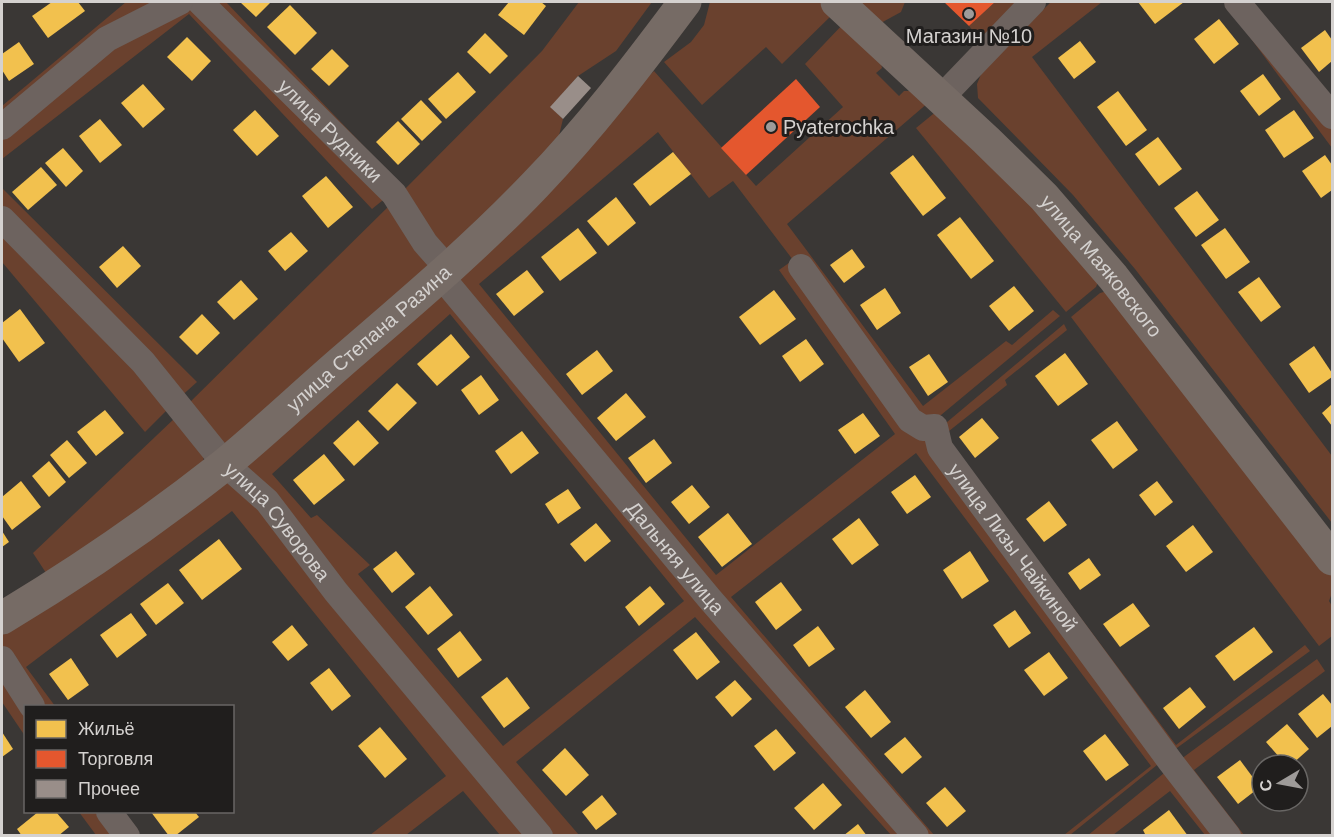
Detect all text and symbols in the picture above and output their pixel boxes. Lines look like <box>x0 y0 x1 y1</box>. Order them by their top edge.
marker: Магазин №10 <box>962 7 976 21</box>
place label: Магазин №10 <box>906 25 1032 47</box>
street label: улица Рудники <box>274 75 387 187</box>
place label: Pyaterochka <box>783 116 895 138</box>
marker: Pyaterochka <box>764 120 778 134</box>
street label: улица Маяковского <box>1036 190 1166 341</box>
street label: улица Степана Разина <box>282 260 456 416</box>
street label: улица Суворова <box>220 458 335 586</box>
street label: улица Лизы Чайкиной <box>944 459 1082 636</box>
street label: Дальняя улица <box>622 497 729 619</box>
legend <box>24 705 234 813</box>
text: Жильё <box>78 719 135 739</box>
text: Торговля <box>78 749 153 769</box>
north arrow <box>1250 753 1310 813</box>
text: С <box>1256 778 1275 793</box>
text: Прочее <box>78 779 140 799</box>

